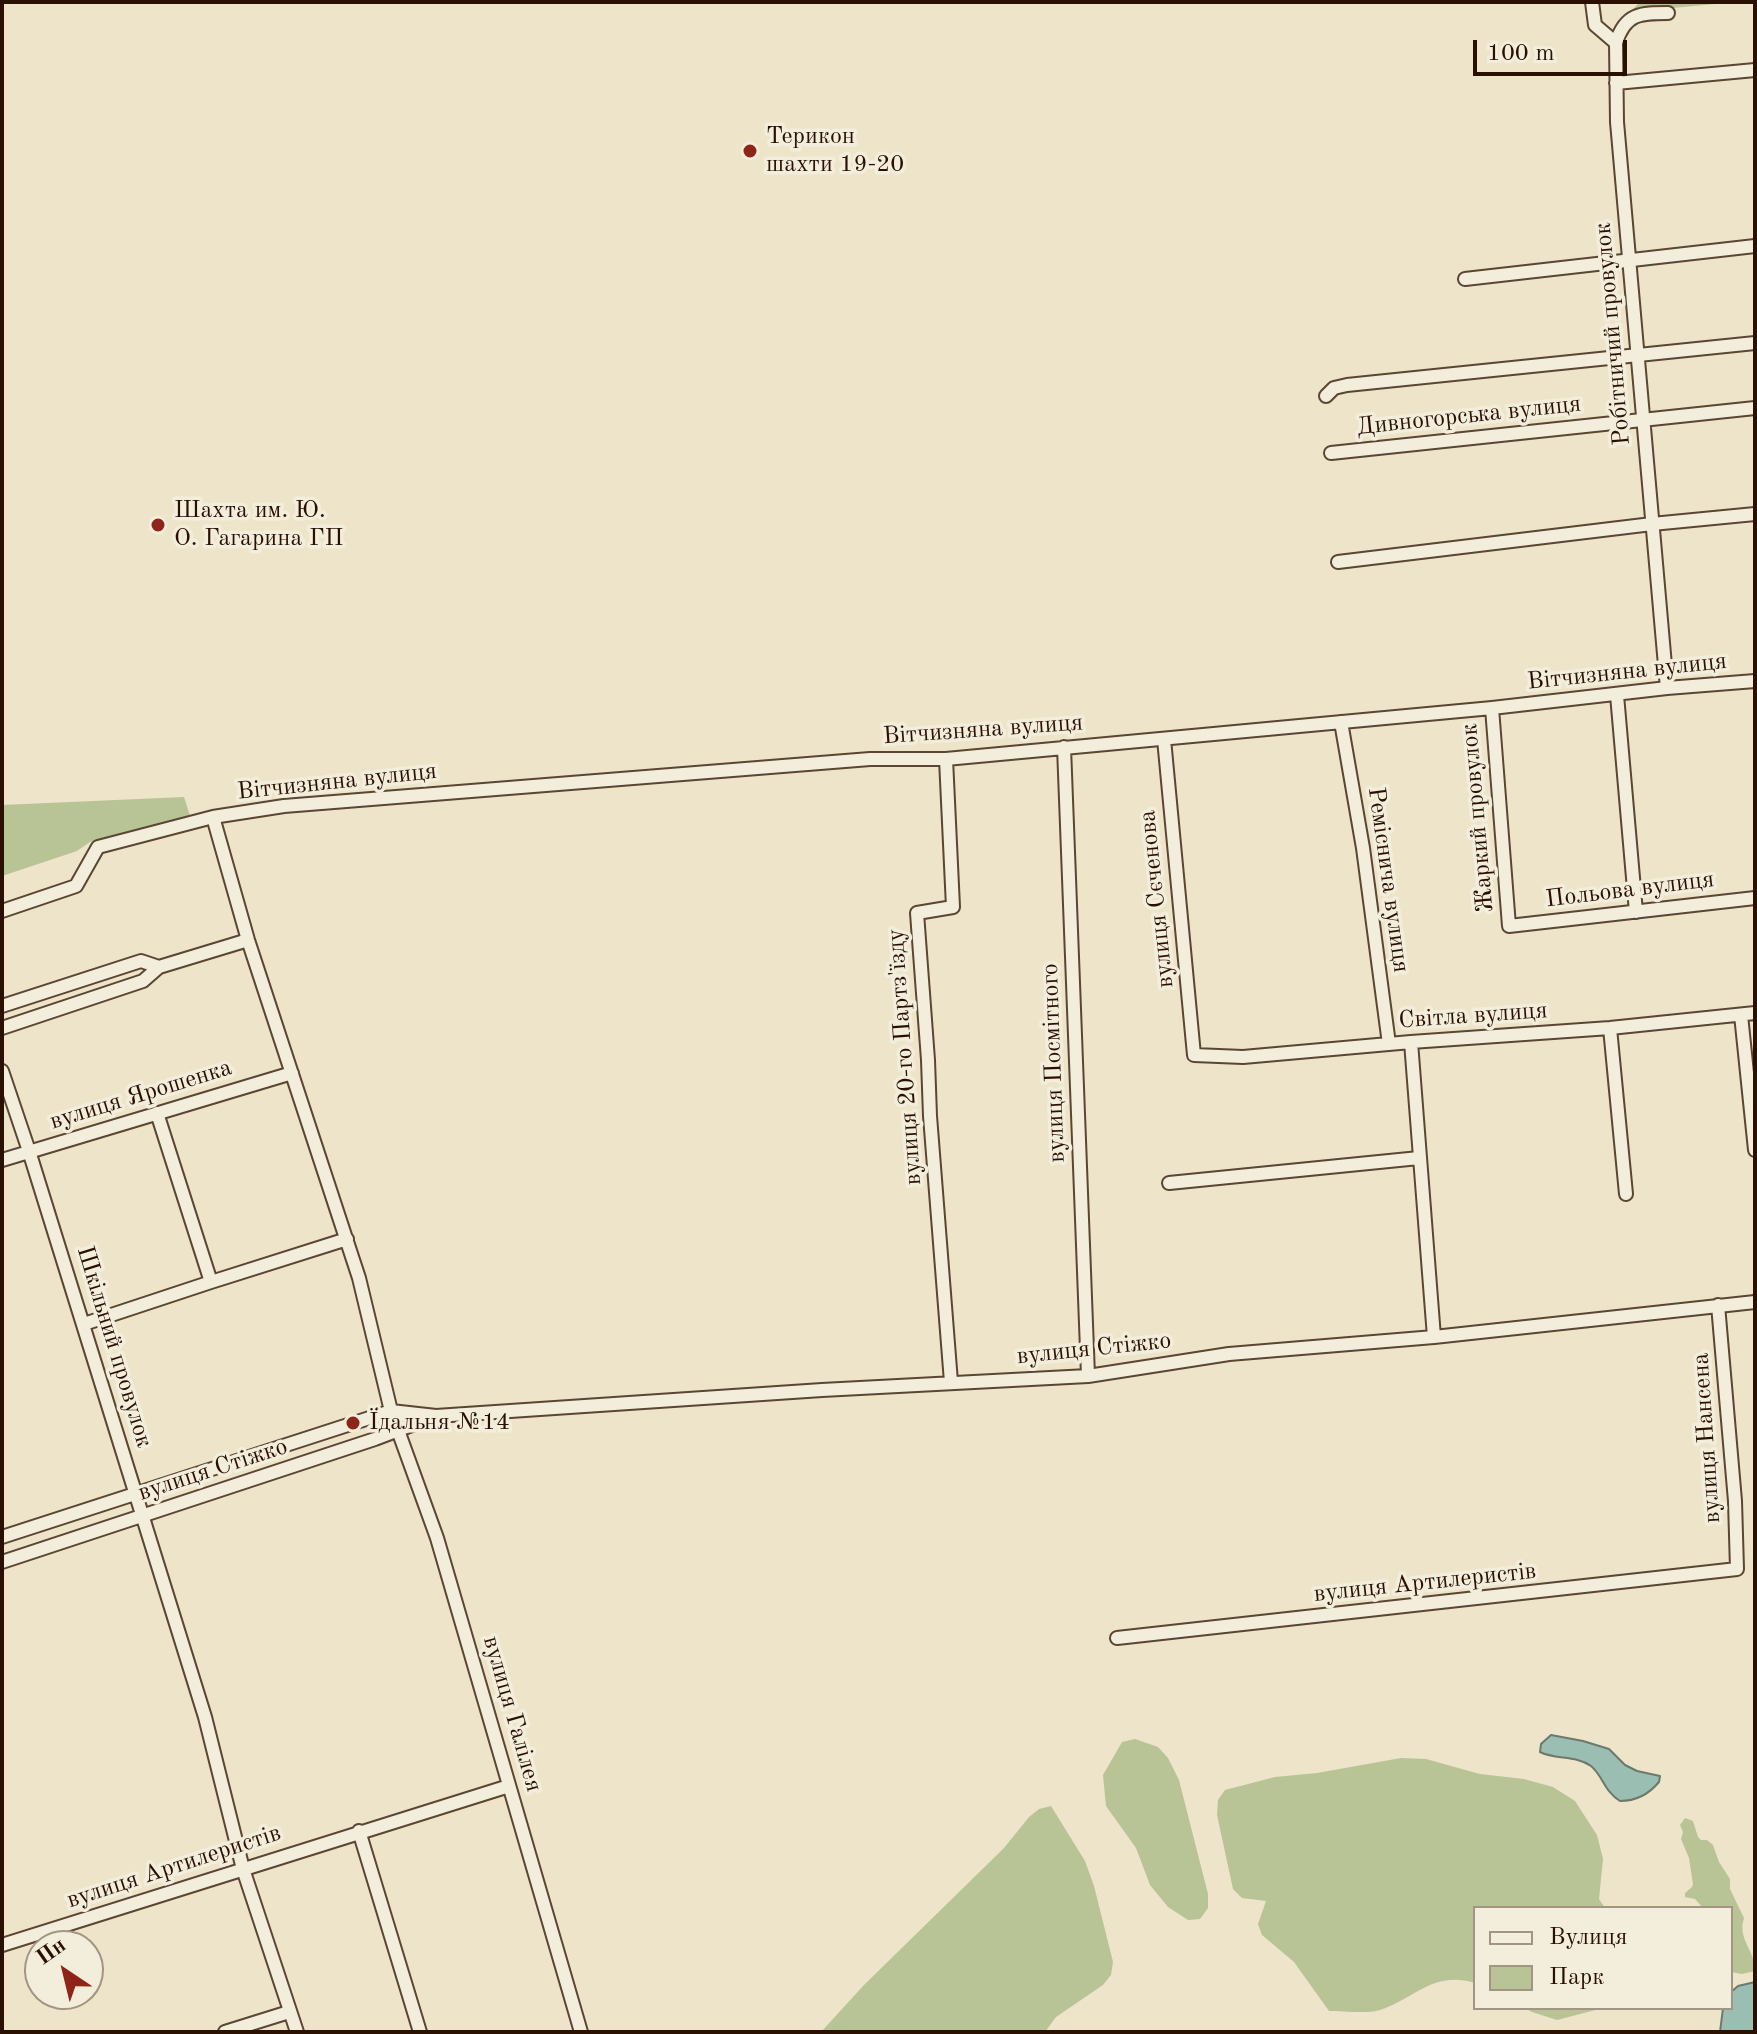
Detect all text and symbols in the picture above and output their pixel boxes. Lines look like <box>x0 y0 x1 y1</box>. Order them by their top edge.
scale bar <box>1477 24 1631 74</box>
text: 100 m <box>1487 42 1555 66</box>
place label: Терикон шахти 19-20 <box>766 123 904 179</box>
marker: Терикон шахти 19-20 <box>741 142 759 160</box>
street label: Робітничий провулок <box>1589 221 1637 447</box>
street label: Дивногорська вулиця <box>1355 390 1583 442</box>
place label: Шахта им. Ю. О. Гагарина ГП <box>174 497 343 553</box>
marker: Шахта им. Ю. О. Гагарина ГП <box>149 516 167 534</box>
street label: Вітчизняна вулиця <box>1526 647 1728 697</box>
street label: Вітчизняна вулиця <box>882 709 1084 751</box>
street label: Жаркий провулок <box>1455 722 1501 914</box>
street label: Вітчизняна вулиця <box>236 757 438 807</box>
street label: Реміснича вулиця <box>1361 785 1415 975</box>
street label: вулиця Сєченова <box>1133 809 1181 989</box>
street label: Польова вулиця <box>1544 865 1716 915</box>
street label: вулиця 20-го Партз'їзду <box>882 928 928 1186</box>
street label: вулиця Посмітного <box>1036 963 1072 1163</box>
street label: Світла вулиця <box>1398 996 1548 1036</box>
street label: вулиця Ярошенка <box>46 1054 236 1136</box>
street label: Шкільний провулок <box>70 1243 158 1451</box>
street label: вулиця Стіжко <box>1015 1327 1173 1371</box>
street label: вулиця Нансена <box>1687 1352 1727 1524</box>
place label: Їдальня №14 <box>369 1409 510 1437</box>
marker: Їдальня №14 <box>344 1414 362 1432</box>
street label: вулиця Стіжко <box>135 1432 291 1508</box>
street label: вулиця Артилеристів <box>1312 1557 1538 1609</box>
street label: вулиця Галілея <box>476 1633 548 1795</box>
street label: вулиця Артилеристів <box>63 1819 285 1915</box>
legend <box>1473 1906 1733 2010</box>
text: Вулиця <box>1549 1926 1628 1950</box>
north arrow <box>24 1930 104 2010</box>
text: Пн <box>33 1934 70 1970</box>
text: Парк <box>1549 1966 1604 1990</box>

